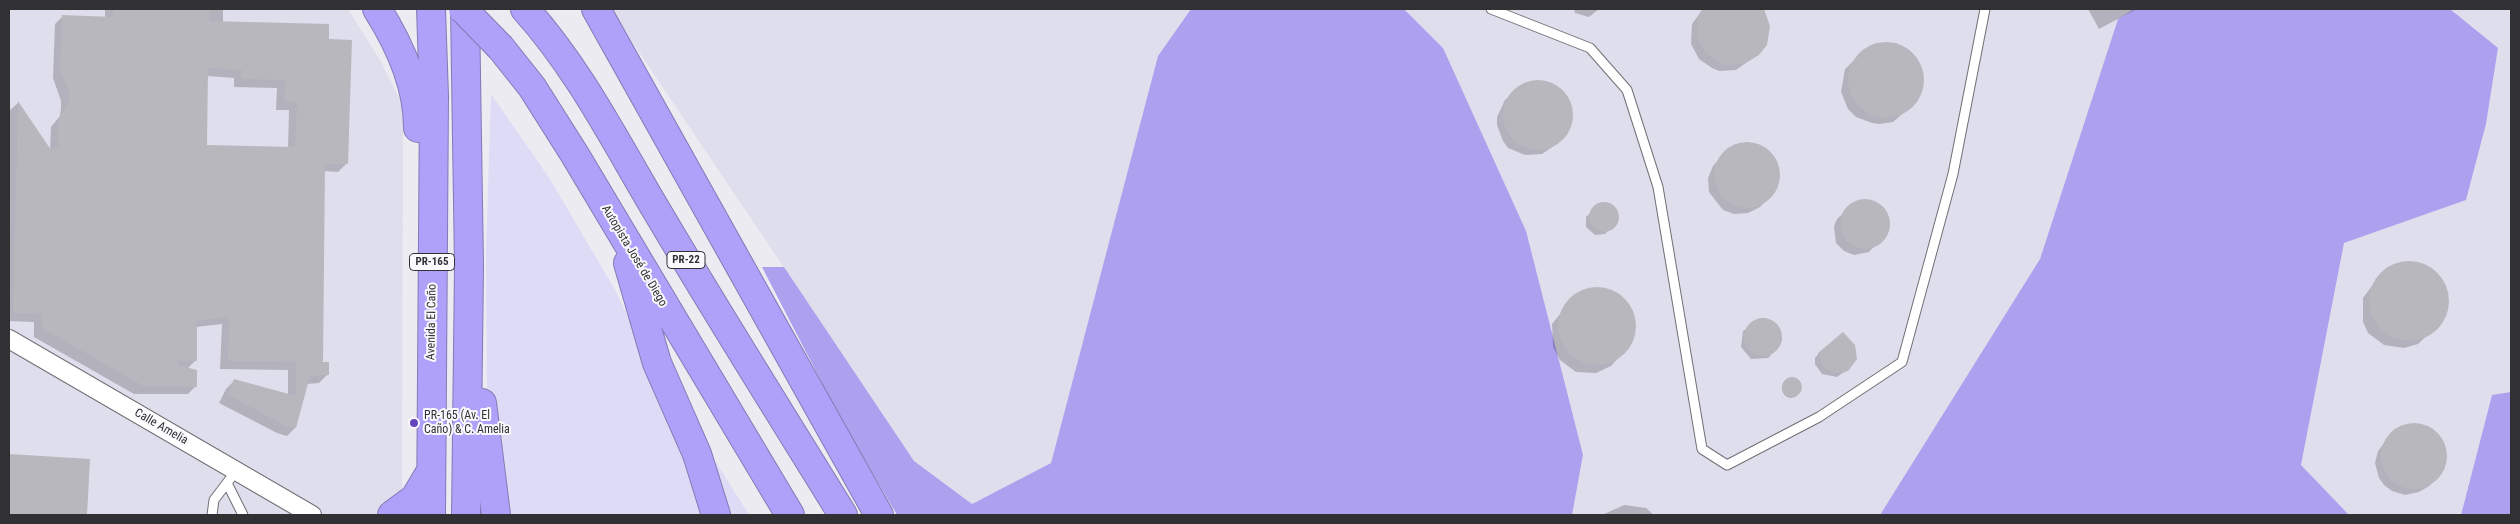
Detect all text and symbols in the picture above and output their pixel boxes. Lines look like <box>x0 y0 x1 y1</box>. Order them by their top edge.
street label: Autopista José de Diego <box>598 203 670 309</box>
road number: PR-22 <box>667 252 705 268</box>
road number: PR-165 <box>410 253 454 270</box>
street label: Avenida El Caño <box>424 284 440 360</box>
street label: Calle Amelia <box>132 406 190 448</box>
place label: PR-165 (Av. El Caño) & C. Amelia <box>424 409 510 437</box>
marker: PR-165 (Av. El Caño) & C. Amelia <box>408 417 420 429</box>

